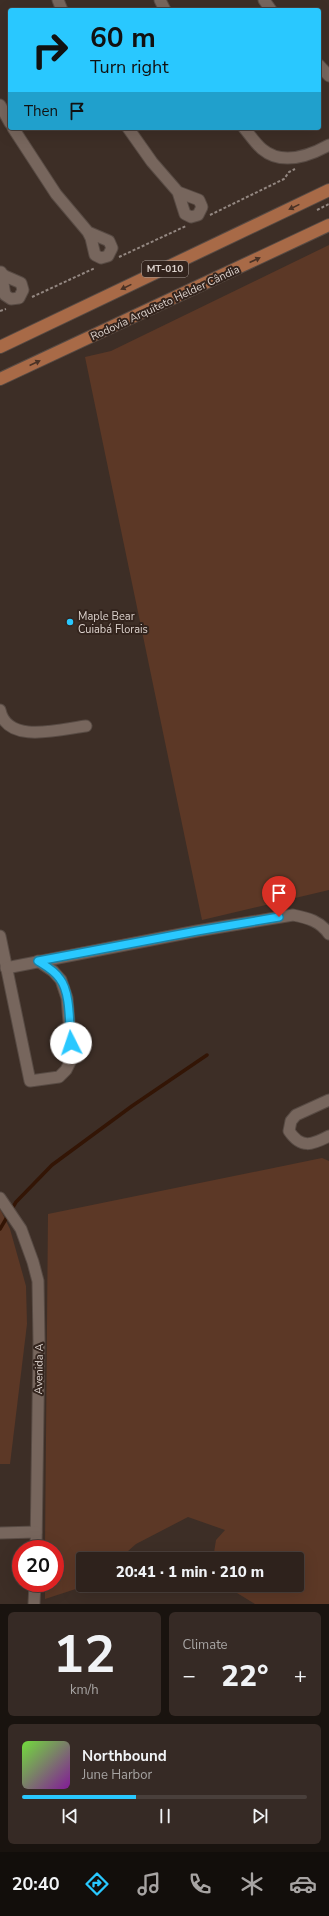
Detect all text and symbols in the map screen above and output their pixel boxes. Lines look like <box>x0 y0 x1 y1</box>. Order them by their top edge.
text: 60 m <box>90 19 156 57</box>
icon: right <box>24 24 76 76</box>
text: Turn right <box>90 55 169 79</box>
icon: arrive <box>66 100 88 122</box>
text: Then <box>24 101 58 121</box>
one-way arrow <box>288 204 300 210</box>
one-way arrow <box>249 257 260 263</box>
road number: MT-010 <box>142 261 188 277</box>
street label: Rodovia Arquiteto Helder Cândia <box>88 262 242 344</box>
one-way arrow <box>121 284 132 290</box>
one-way arrow <box>30 360 41 366</box>
place label: Maple Bear Cuiabá Florais <box>78 609 148 637</box>
marker: Maple Bear Cuiabá Florais <box>65 617 75 627</box>
pin <box>262 876 296 917</box>
icon: arrive <box>268 882 290 904</box>
position arrow <box>50 1022 92 1064</box>
street label: Avenida A <box>31 1343 47 1395</box>
speed limit sign: 20 <box>12 1540 64 1592</box>
text: 20:41 · 1 min · 210 m <box>116 1562 264 1582</box>
text: 12 <box>53 1619 115 1690</box>
text: Climate <box>183 1636 228 1654</box>
text: 22° <box>221 1656 269 1697</box>
text: − <box>183 1661 196 1691</box>
text: + <box>294 1661 307 1691</box>
text: km/h <box>70 1681 99 1699</box>
text: Northbound <box>82 1746 167 1766</box>
text: June Harbor <box>82 1766 152 1784</box>
icon: previous <box>59 1805 81 1827</box>
icon: pause <box>154 1805 176 1827</box>
icon: next <box>249 1805 271 1827</box>
icon: directions <box>83 1870 111 1898</box>
icon: music <box>135 1870 163 1898</box>
icon: phone <box>186 1870 214 1898</box>
icon: climate <box>238 1870 266 1898</box>
icon: car <box>289 1870 317 1898</box>
text: 20:40 <box>12 1872 59 1896</box>

